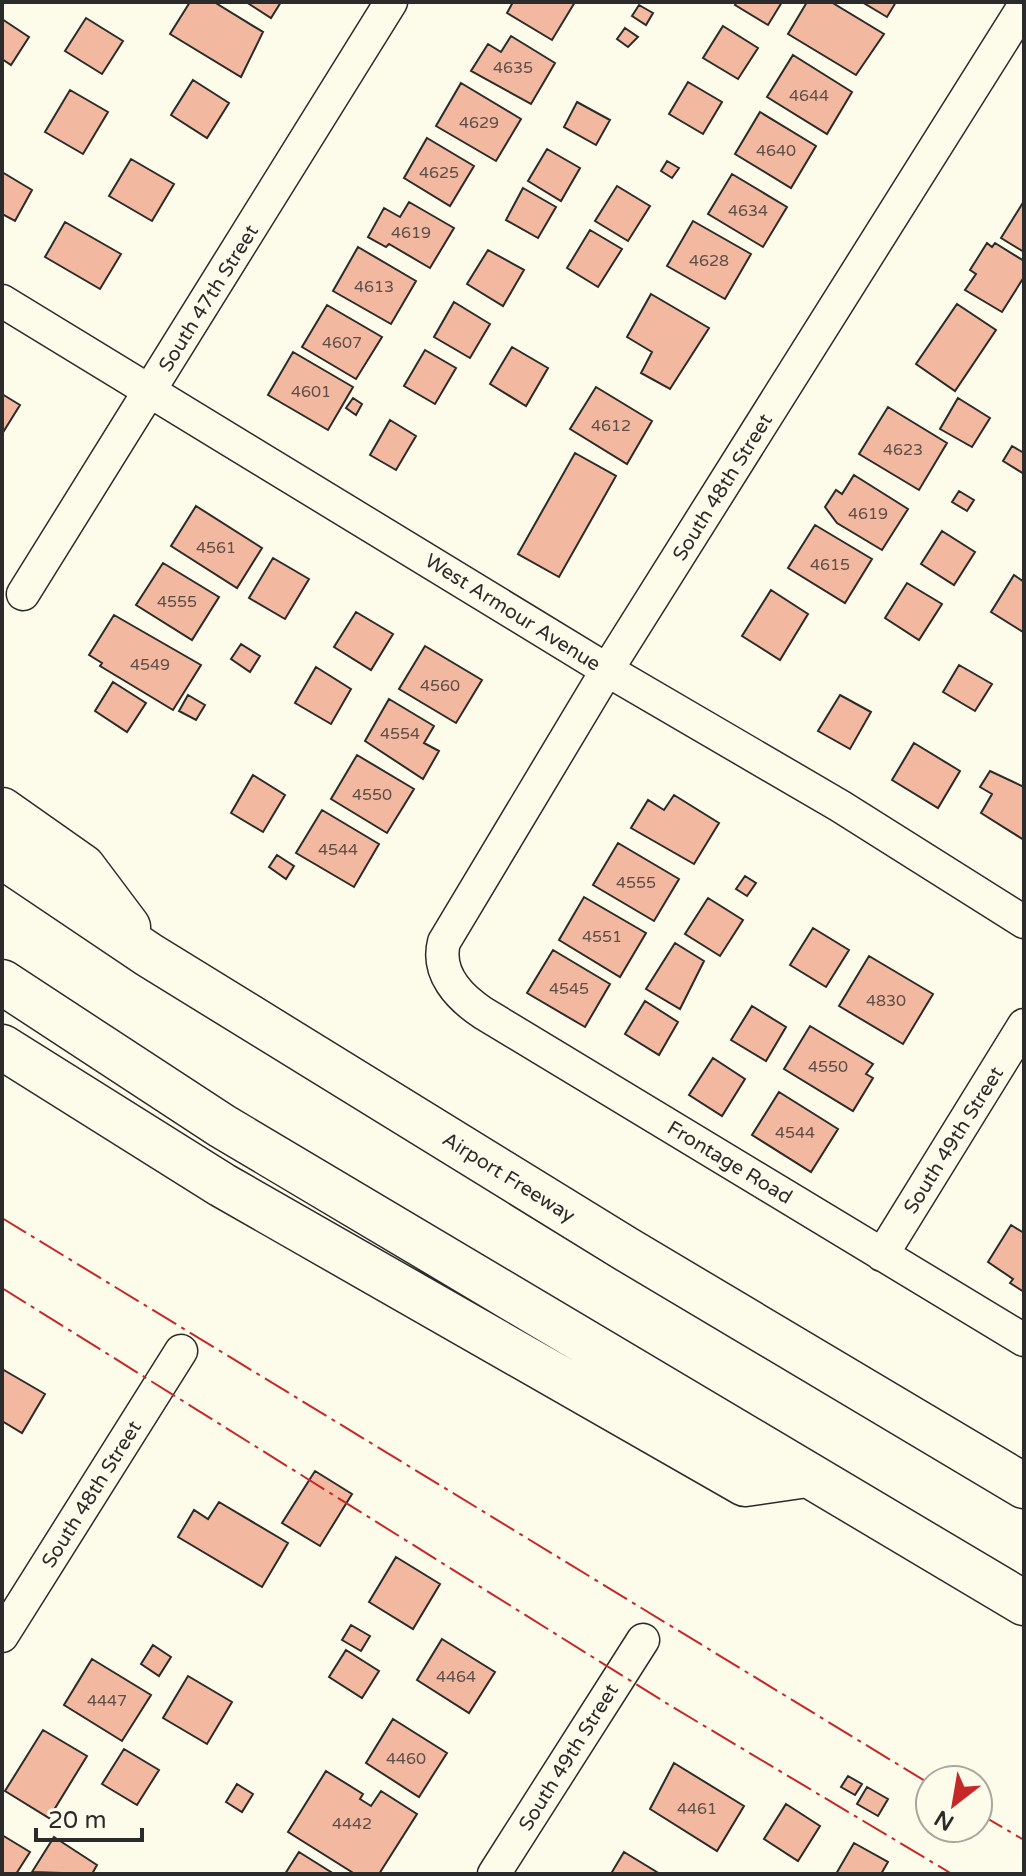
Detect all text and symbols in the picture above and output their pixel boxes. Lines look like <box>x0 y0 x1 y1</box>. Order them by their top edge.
house number: 4635 <box>493 58 533 78</box>
house number: 4644 <box>789 86 829 106</box>
house number: 4629 <box>459 113 499 133</box>
house number: 4640 <box>756 141 796 161</box>
house number: 4625 <box>419 163 459 183</box>
house number: 4634 <box>728 201 768 221</box>
street label: South 47th Street <box>154 220 264 377</box>
house number: 4619 <box>391 223 431 243</box>
house number: 4628 <box>689 251 729 271</box>
house number: 4613 <box>354 277 394 297</box>
house number: 4607 <box>322 333 362 353</box>
house number: 4601 <box>291 382 331 402</box>
street label: South 48th Street <box>668 409 778 566</box>
house number: 4612 <box>591 416 631 436</box>
house number: 4623 <box>883 440 923 460</box>
house number: 4619 <box>848 504 888 524</box>
house number: 4561 <box>196 538 236 558</box>
street label: West Armour Avenue <box>420 549 605 677</box>
house number: 4615 <box>810 555 850 575</box>
house number: 4555 <box>157 592 197 612</box>
house number: 4549 <box>130 655 170 675</box>
house number: 4560 <box>420 676 460 696</box>
house number: 4554 <box>380 724 420 744</box>
house number: 4550 <box>352 785 392 805</box>
house number: 4544 <box>318 840 358 860</box>
house number: 4555 <box>616 873 656 893</box>
house number: 4551 <box>582 927 622 947</box>
house number: 4545 <box>549 979 589 999</box>
house number: 4830 <box>866 991 906 1011</box>
house number: 4550 <box>808 1057 848 1077</box>
street label: South 49th Street <box>899 1062 1009 1219</box>
street label: Frontage Road <box>663 1116 796 1210</box>
house number: 4544 <box>775 1123 815 1143</box>
street label: Airport Freeway <box>438 1127 579 1228</box>
street label: South 48th Street <box>37 1416 147 1573</box>
house number: 4464 <box>436 1667 476 1687</box>
street label: South 49th Street <box>514 1679 624 1836</box>
house number: 4447 <box>87 1691 127 1711</box>
house number: 4460 <box>386 1749 426 1769</box>
north arrow <box>914 1764 994 1844</box>
scale bar <box>36 1792 142 1842</box>
house number: 4461 <box>677 1799 717 1819</box>
text: N <box>930 1805 958 1836</box>
text: 20 m <box>48 1806 106 1835</box>
house number: 4442 <box>332 1814 372 1834</box>

